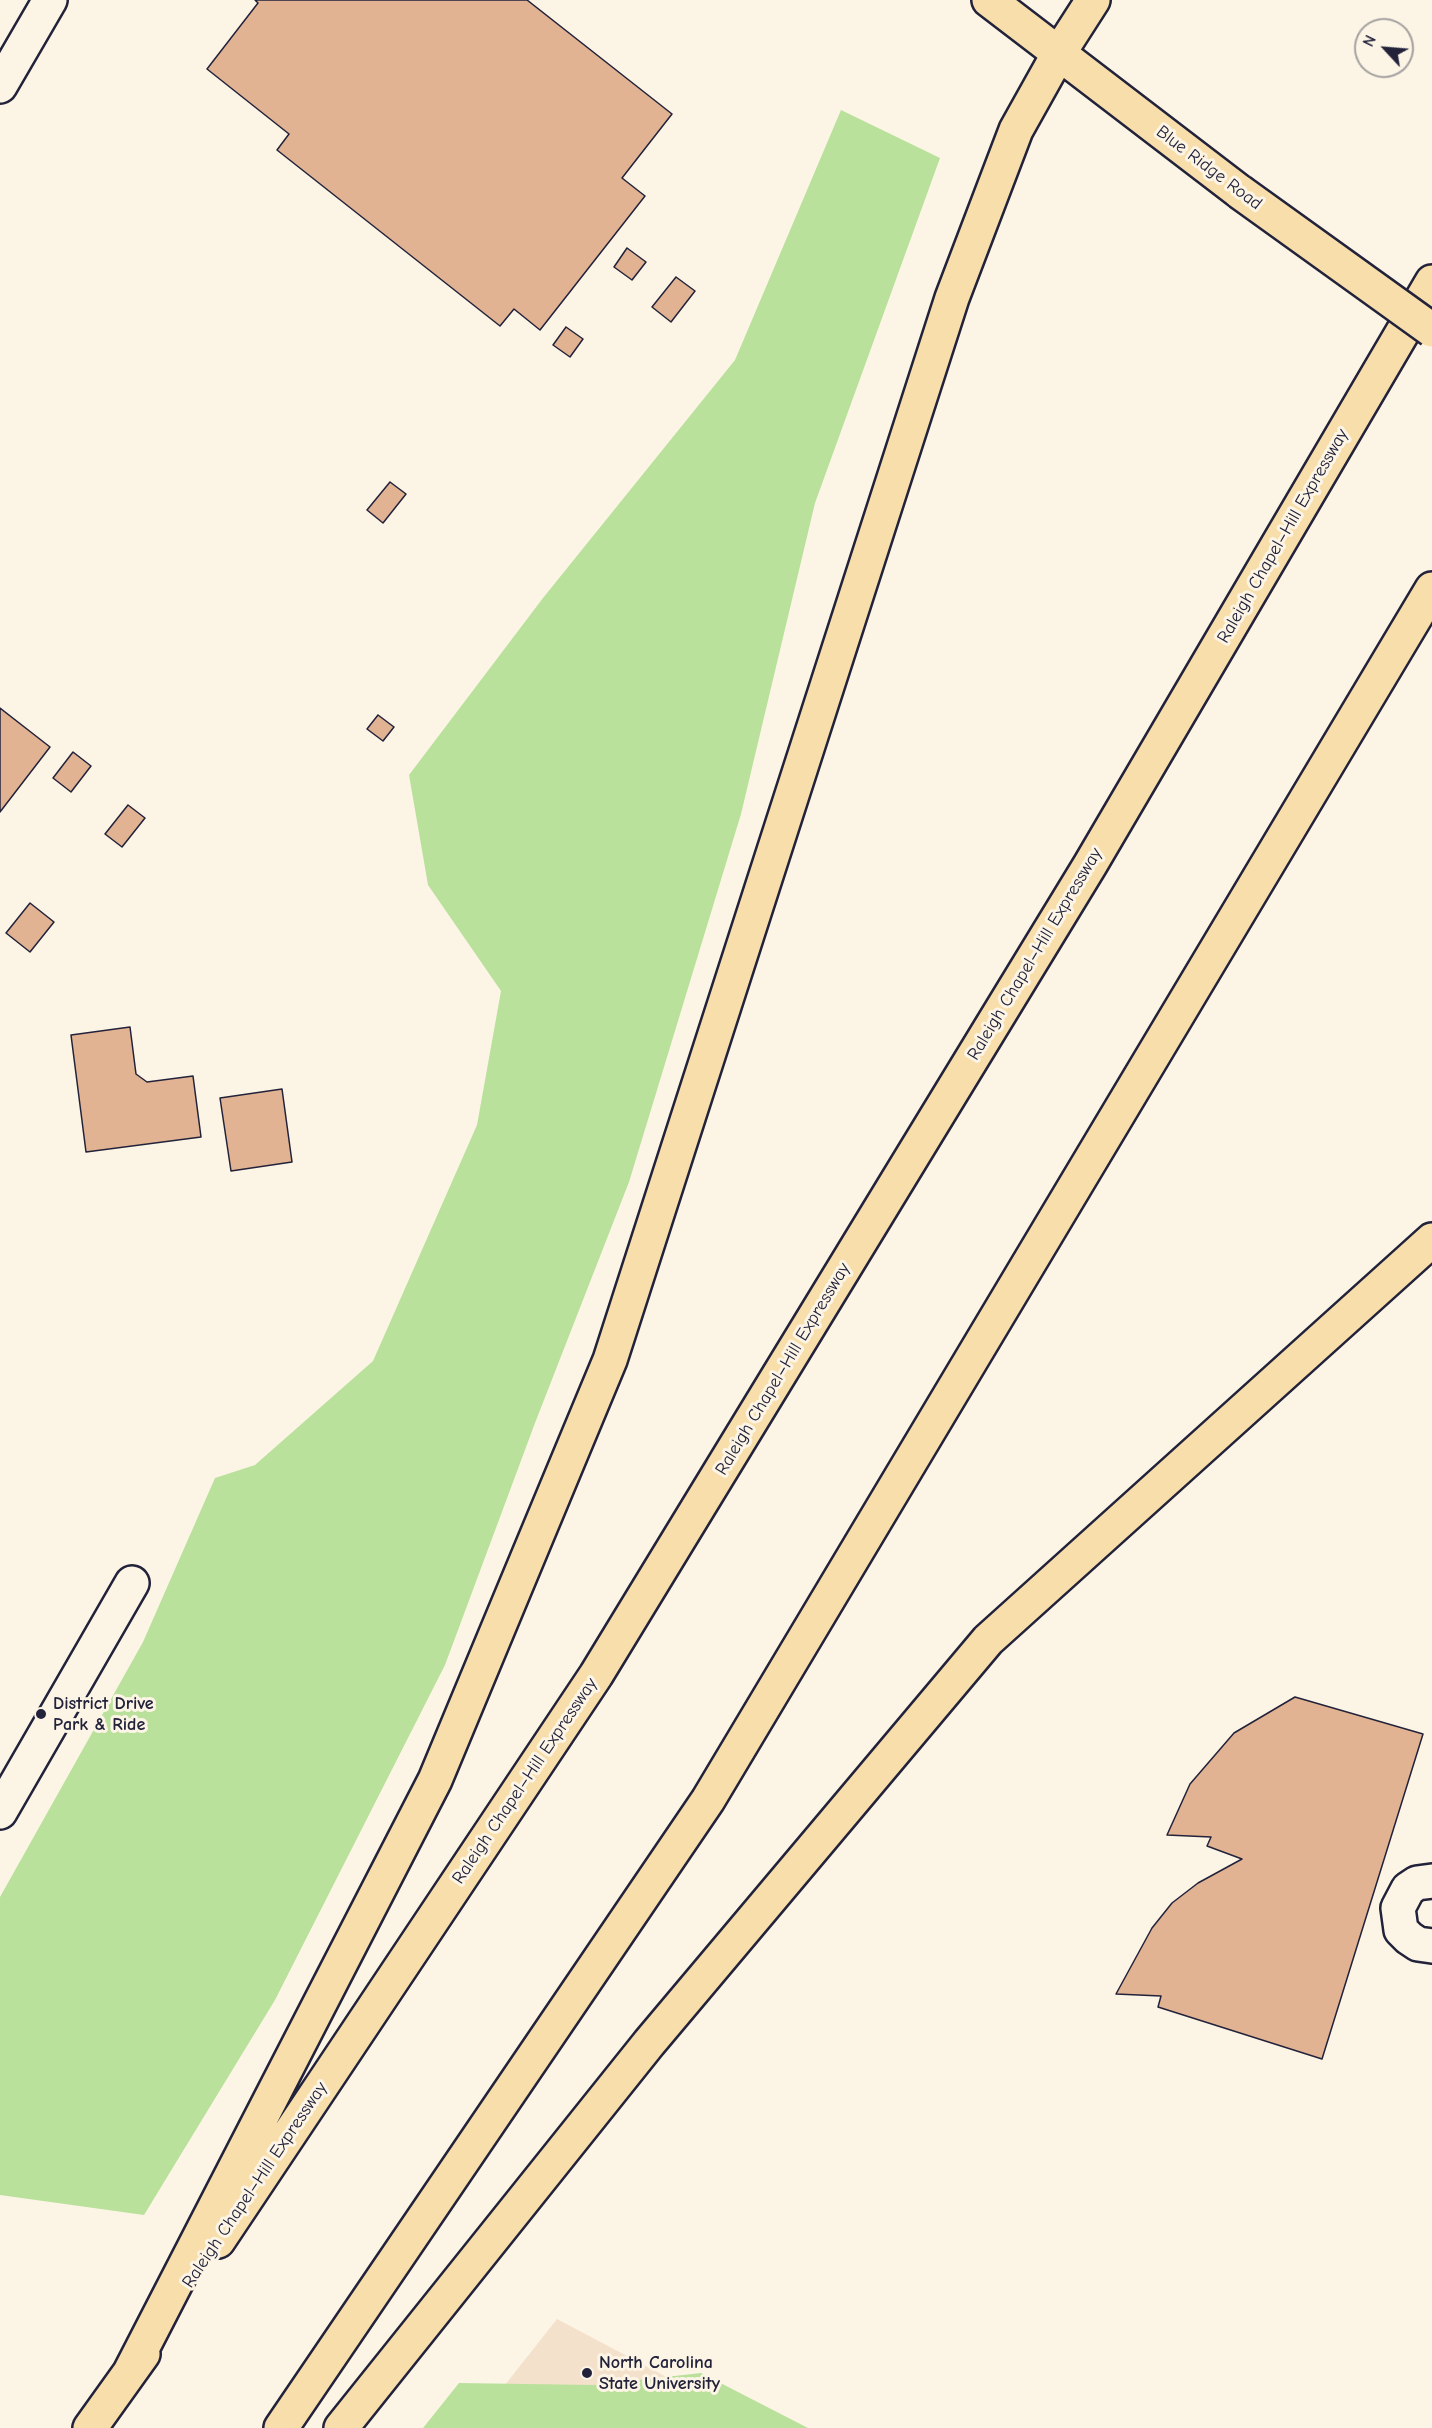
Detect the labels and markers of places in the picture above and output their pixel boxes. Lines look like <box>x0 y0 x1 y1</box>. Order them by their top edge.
place label: District Drive Park & Ride <box>53 1693 154 1736</box>
marker: District Drive Park & Ride <box>34 1707 48 1721</box>
place label: North Carolina State University <box>599 2352 720 2394</box>
marker: North Carolina State University <box>580 2366 594 2380</box>

